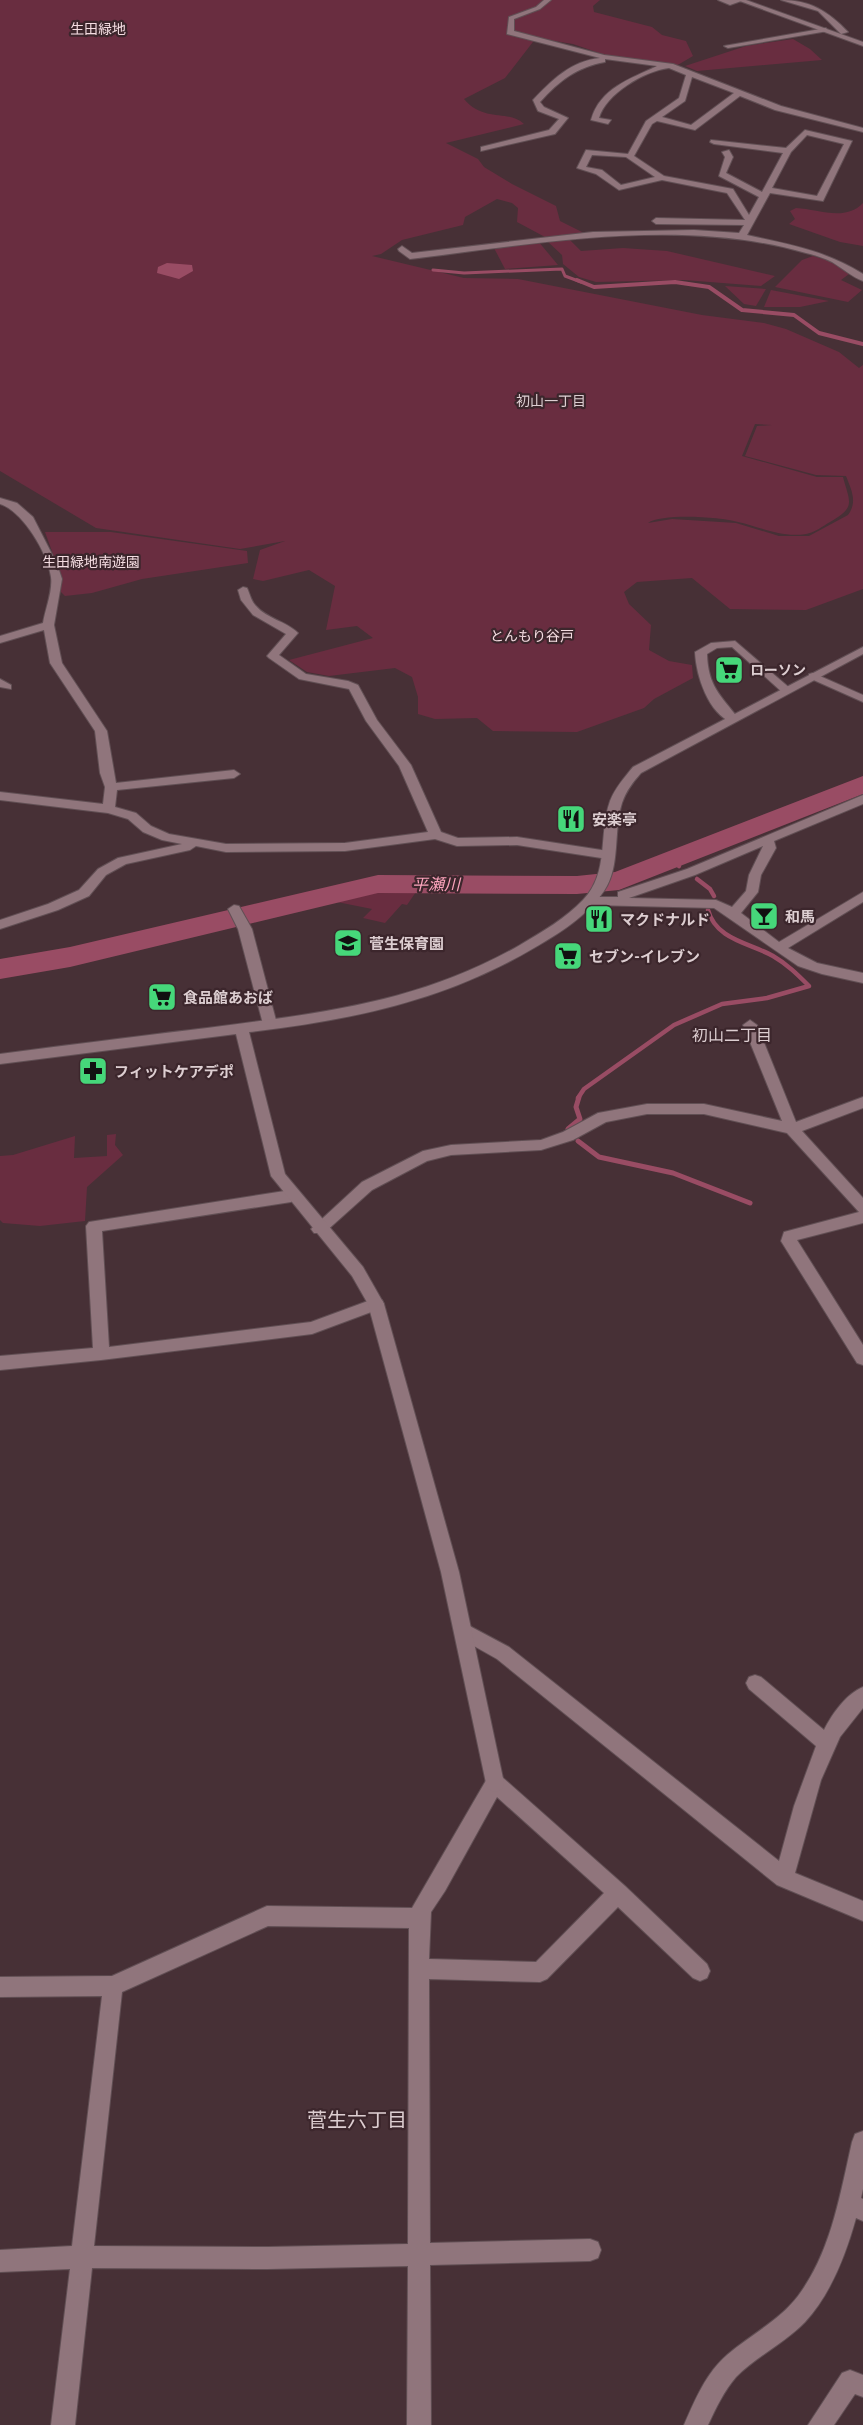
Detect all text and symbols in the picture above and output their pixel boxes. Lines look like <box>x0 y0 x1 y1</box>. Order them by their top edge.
park label: 生田緑地 <box>70 20 126 38</box>
district label: 初山一丁目 <box>516 392 586 410</box>
park label: 生田緑地南遊園 <box>42 553 140 571</box>
park label: とんもり谷戸 <box>490 627 574 645</box>
supermarket icon: ローソン <box>713 654 745 686</box>
place label: ローソン <box>750 661 806 679</box>
restaurant icon: 安楽亭 <box>555 803 587 835</box>
place label: 安楽亭 <box>592 810 637 829</box>
water label: 平瀬川 <box>412 874 462 894</box>
bar icon: 和馬 <box>748 900 780 932</box>
restaurant icon: マクドナルド <box>583 903 615 935</box>
place label: 和馬 <box>785 907 815 926</box>
place label: マクドナルド <box>620 910 710 929</box>
school or university icon: 菅生保育園 <box>332 927 364 959</box>
place label: 菅生保育園 <box>369 934 444 953</box>
supermarket icon: セブン-イレブン <box>552 940 584 972</box>
place label: セブン-イレブン <box>589 947 700 966</box>
supermarket icon: 食品館あおば <box>146 981 178 1013</box>
place label: 食品館あおば <box>183 988 273 1007</box>
district label: 初山二丁目 <box>692 1025 772 1045</box>
pharmacy icon: フィットケアデポ <box>77 1055 109 1087</box>
place label: フィットケアデポ <box>114 1062 234 1081</box>
district label: 菅生六丁目 <box>307 2107 407 2132</box>

